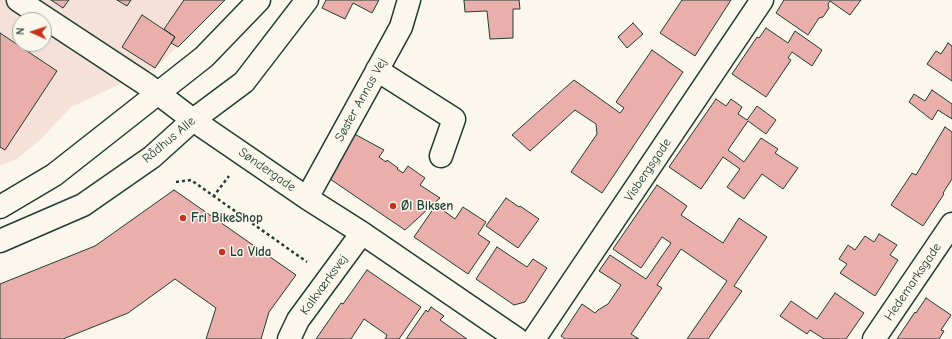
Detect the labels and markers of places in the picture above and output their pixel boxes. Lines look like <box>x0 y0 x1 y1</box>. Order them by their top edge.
place label: Øl Biksen <box>401 198 453 214</box>
marker: Øl Biksen <box>388 201 398 211</box>
place label: Fri BikeShop <box>191 210 263 226</box>
marker: Fri BikeShop <box>178 213 188 223</box>
place label: La Vida <box>230 244 271 260</box>
marker: La Vida <box>217 247 227 257</box>

